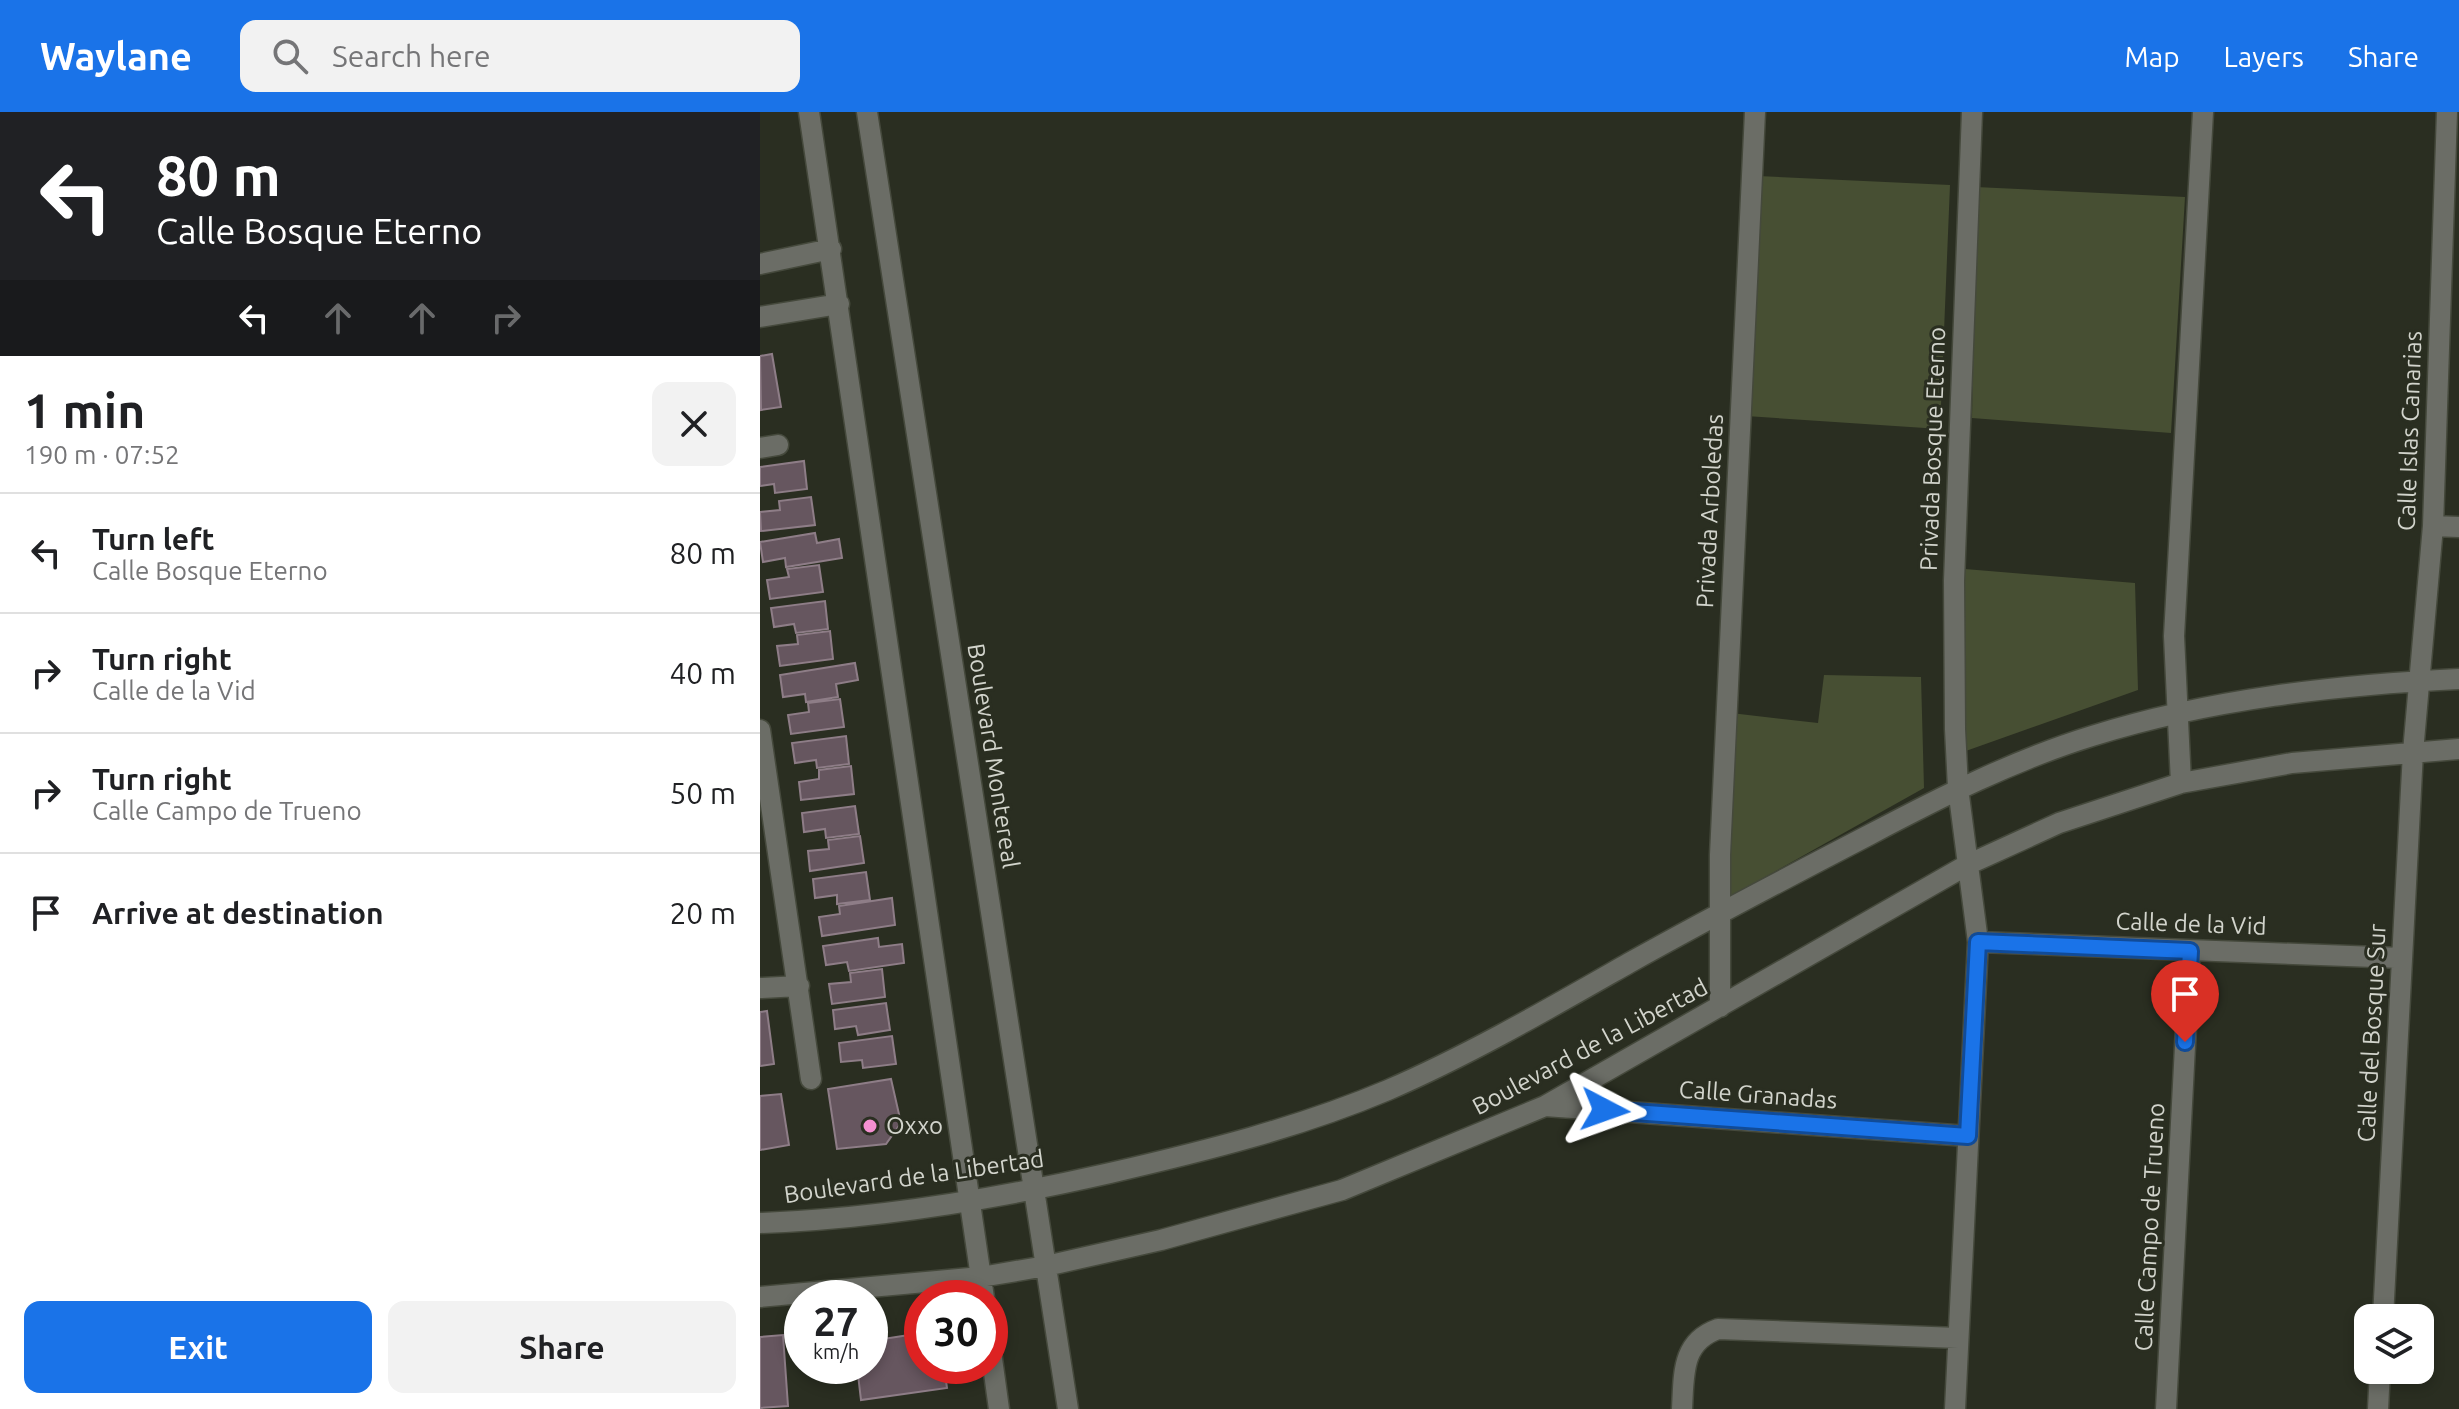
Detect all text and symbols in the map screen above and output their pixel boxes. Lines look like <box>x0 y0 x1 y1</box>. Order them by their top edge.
search box <box>240 20 800 92</box>
icon: search <box>268 34 312 78</box>
text: Waylane <box>40 35 192 77</box>
text: Search here <box>332 39 491 73</box>
text: Map <box>2124 41 2180 72</box>
text: Layers <box>2224 41 2304 72</box>
text: Share <box>2348 41 2419 72</box>
icon: left <box>24 144 128 248</box>
text: 80 m <box>156 144 281 207</box>
text: Calle Bosque Eterno <box>156 210 482 251</box>
icon: left <box>232 296 276 340</box>
icon: ahead <box>316 296 360 340</box>
icon: ahead <box>400 296 444 340</box>
icon: right <box>484 296 528 340</box>
street label: Privada Bosque Eterno <box>1915 326 1950 572</box>
street label: Calle Islas Canarias <box>2393 330 2426 532</box>
button: close <box>652 382 736 466</box>
text: 1 min <box>24 383 145 437</box>
street label: Privada Arboledas <box>1691 413 1728 609</box>
text: 190 m · 07:52 <box>24 440 180 469</box>
text: Turn left <box>92 522 214 556</box>
icon: left <box>24 531 68 575</box>
text: 80 m <box>669 536 736 570</box>
text: Calle Bosque Eterno <box>92 556 328 585</box>
text: Turn right <box>92 642 232 676</box>
street label: Boulevard Montereal <box>962 642 1025 870</box>
icon: right <box>24 651 68 695</box>
text: 40 m <box>669 656 736 690</box>
text: Calle de la Vid <box>92 676 256 705</box>
text: Turn right <box>92 762 232 796</box>
icon: right <box>24 771 68 815</box>
text: 50 m <box>669 776 736 810</box>
text: Calle Campo de Trueno <box>92 796 362 825</box>
icon: arrive <box>24 891 68 935</box>
text: Arrive at destination <box>92 896 384 930</box>
text: 20 m <box>669 896 736 930</box>
street label: Calle de la Vid <box>2115 907 2267 940</box>
street label: Calle del Bosque Sur <box>2352 923 2391 1143</box>
pin <box>2151 960 2219 1042</box>
icon: arrive <box>2163 972 2207 1016</box>
street label: Boulevard de la Libertad <box>1468 973 1712 1120</box>
position arrow <box>1563 1068 1647 1152</box>
street label: Calle Granadas <box>1678 1076 1838 1113</box>
street label: Calle Campo de Trueno <box>2130 1102 2169 1352</box>
place label: Oxxo <box>886 1112 943 1139</box>
marker: Oxxo <box>861 1117 879 1135</box>
street label: Boulevard de la Libertad <box>782 1145 1046 1208</box>
speed limit sign: 30 <box>904 1280 1008 1384</box>
text: 27 <box>813 1299 859 1344</box>
button: Exit <box>24 1301 372 1393</box>
button: Share <box>388 1301 736 1393</box>
map controls <box>2354 1304 2434 1384</box>
button: layers <box>2354 1304 2434 1384</box>
text: km/h <box>813 1340 859 1363</box>

